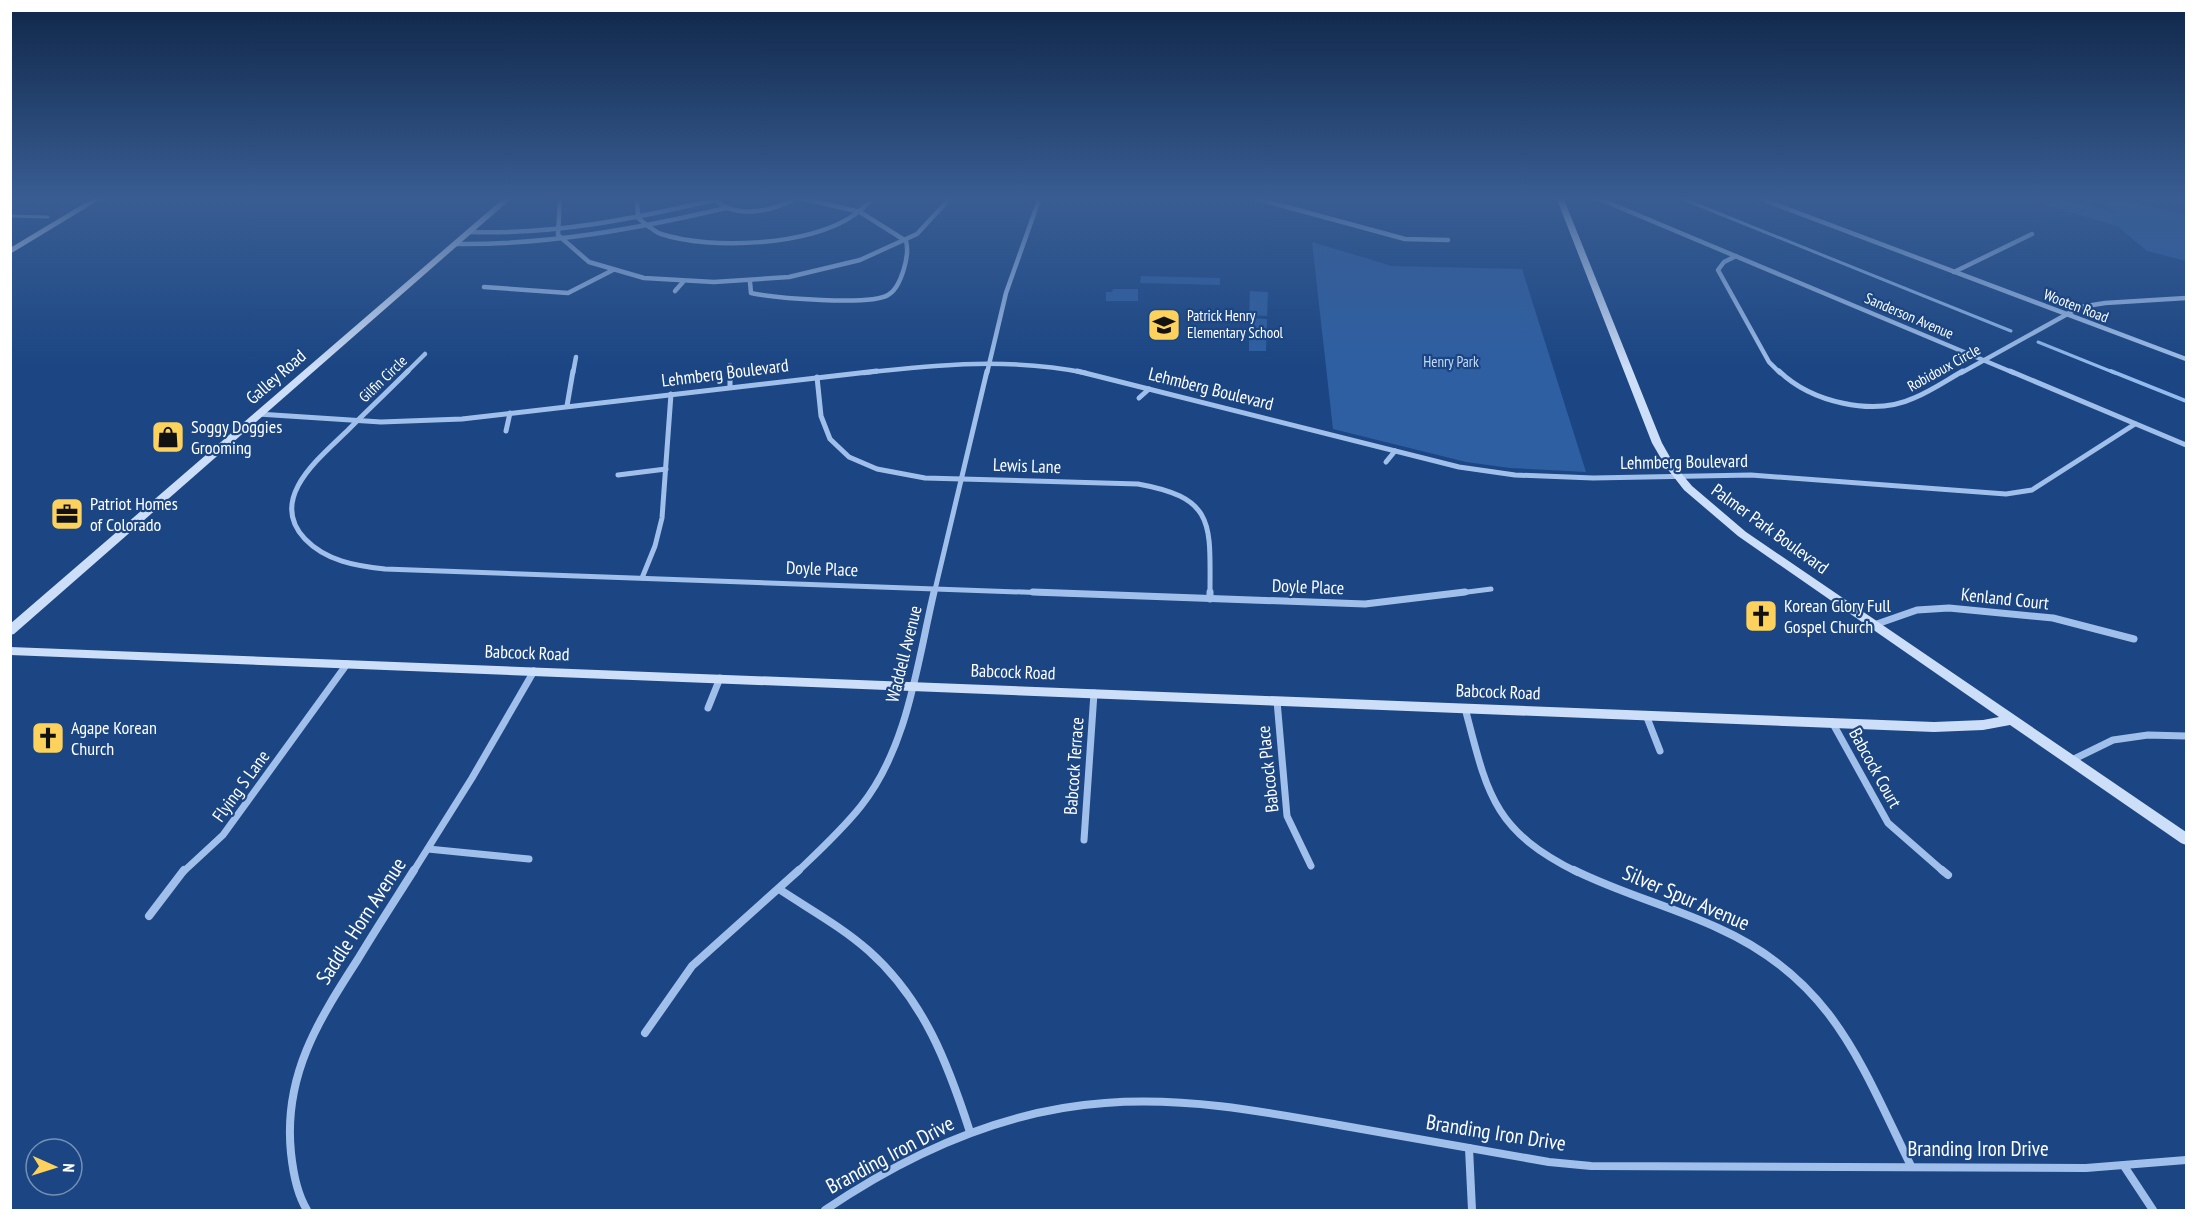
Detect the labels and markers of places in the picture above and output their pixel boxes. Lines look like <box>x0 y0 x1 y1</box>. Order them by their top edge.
place label: Patrick Henry Elementary School <box>1187 306 1284 342</box>
school or university icon: Patrick Henry Elementary School <box>1146 307 1182 343</box>
place label: Soggy Doggies Grooming <box>191 415 282 459</box>
shop icon: Soggy Doggies Grooming <box>150 419 186 455</box>
place label: Patriot Homes of Colorado <box>90 492 178 536</box>
office icon: Patriot Homes of Colorado <box>49 496 85 532</box>
place label: Korean Glory Full Gospel Church <box>1784 594 1891 638</box>
church icon: Korean Glory Full Gospel Church <box>1743 598 1779 634</box>
place label: Agape Korean Church <box>71 716 157 760</box>
church icon: Agape Korean Church <box>30 720 66 756</box>

